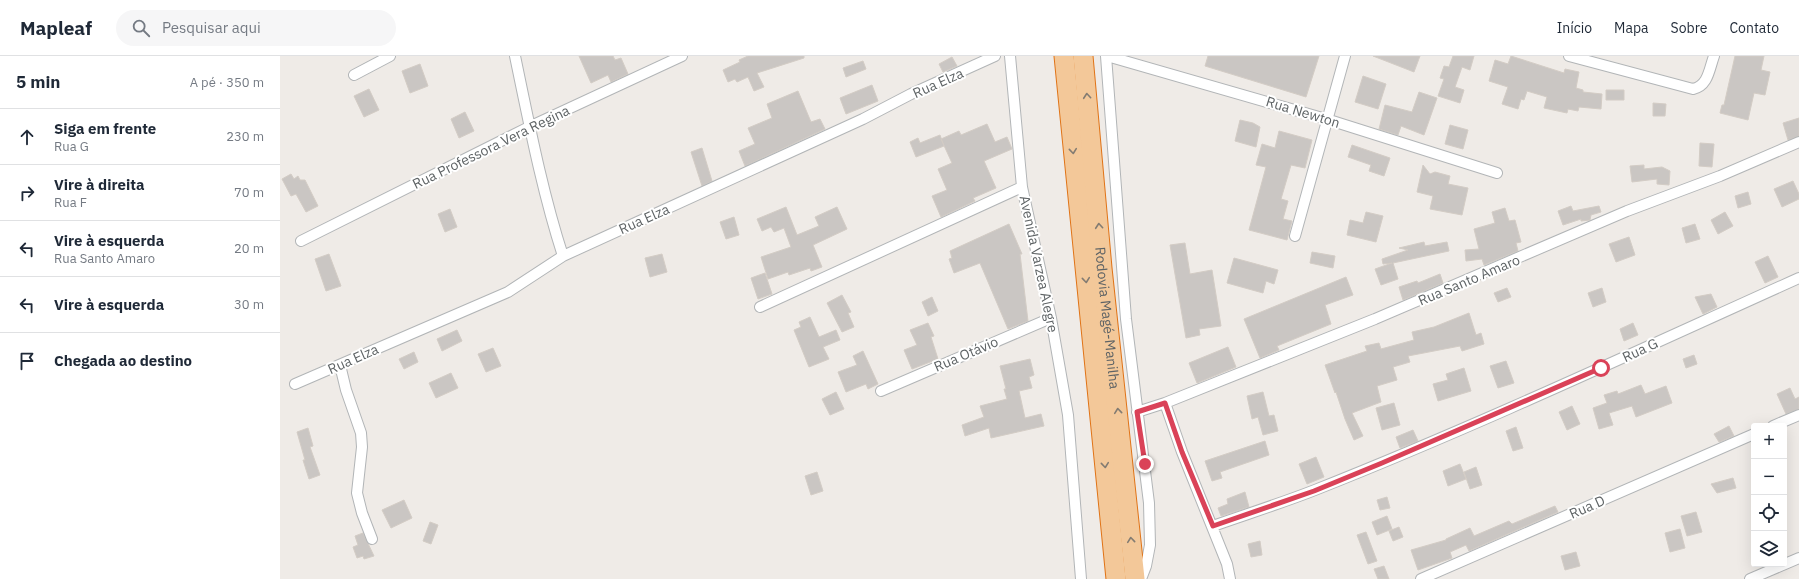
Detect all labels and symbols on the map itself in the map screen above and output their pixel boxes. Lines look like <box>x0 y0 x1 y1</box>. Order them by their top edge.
street label: Rua Elza <box>910 64 967 102</box>
street label: Rua Newton <box>1264 92 1342 132</box>
one-way arrow <box>1082 93 1091 99</box>
street label: Rua Professora Vera Regina <box>409 101 573 193</box>
one-way arrow <box>1069 148 1078 154</box>
street label: Avenida Varzea Alegre <box>1016 194 1062 334</box>
street label: Rua Elza <box>616 200 673 238</box>
one-way arrow <box>1094 223 1103 229</box>
street label: Rodovia Magé-Manilha <box>1091 246 1124 390</box>
street label: Rua Santo Amaro <box>1415 250 1523 310</box>
one-way arrow <box>1081 277 1090 283</box>
street label: Rua Otávio <box>931 332 1001 376</box>
street label: Rua G <box>1619 334 1661 366</box>
street label: Rua Elza <box>325 340 382 378</box>
route start <box>1592 359 1610 377</box>
one-way arrow <box>1113 408 1122 414</box>
route end <box>1136 455 1154 473</box>
one-way arrow <box>1100 462 1109 468</box>
street label: Rua D <box>1566 491 1608 523</box>
one-way arrow <box>1126 537 1135 543</box>

